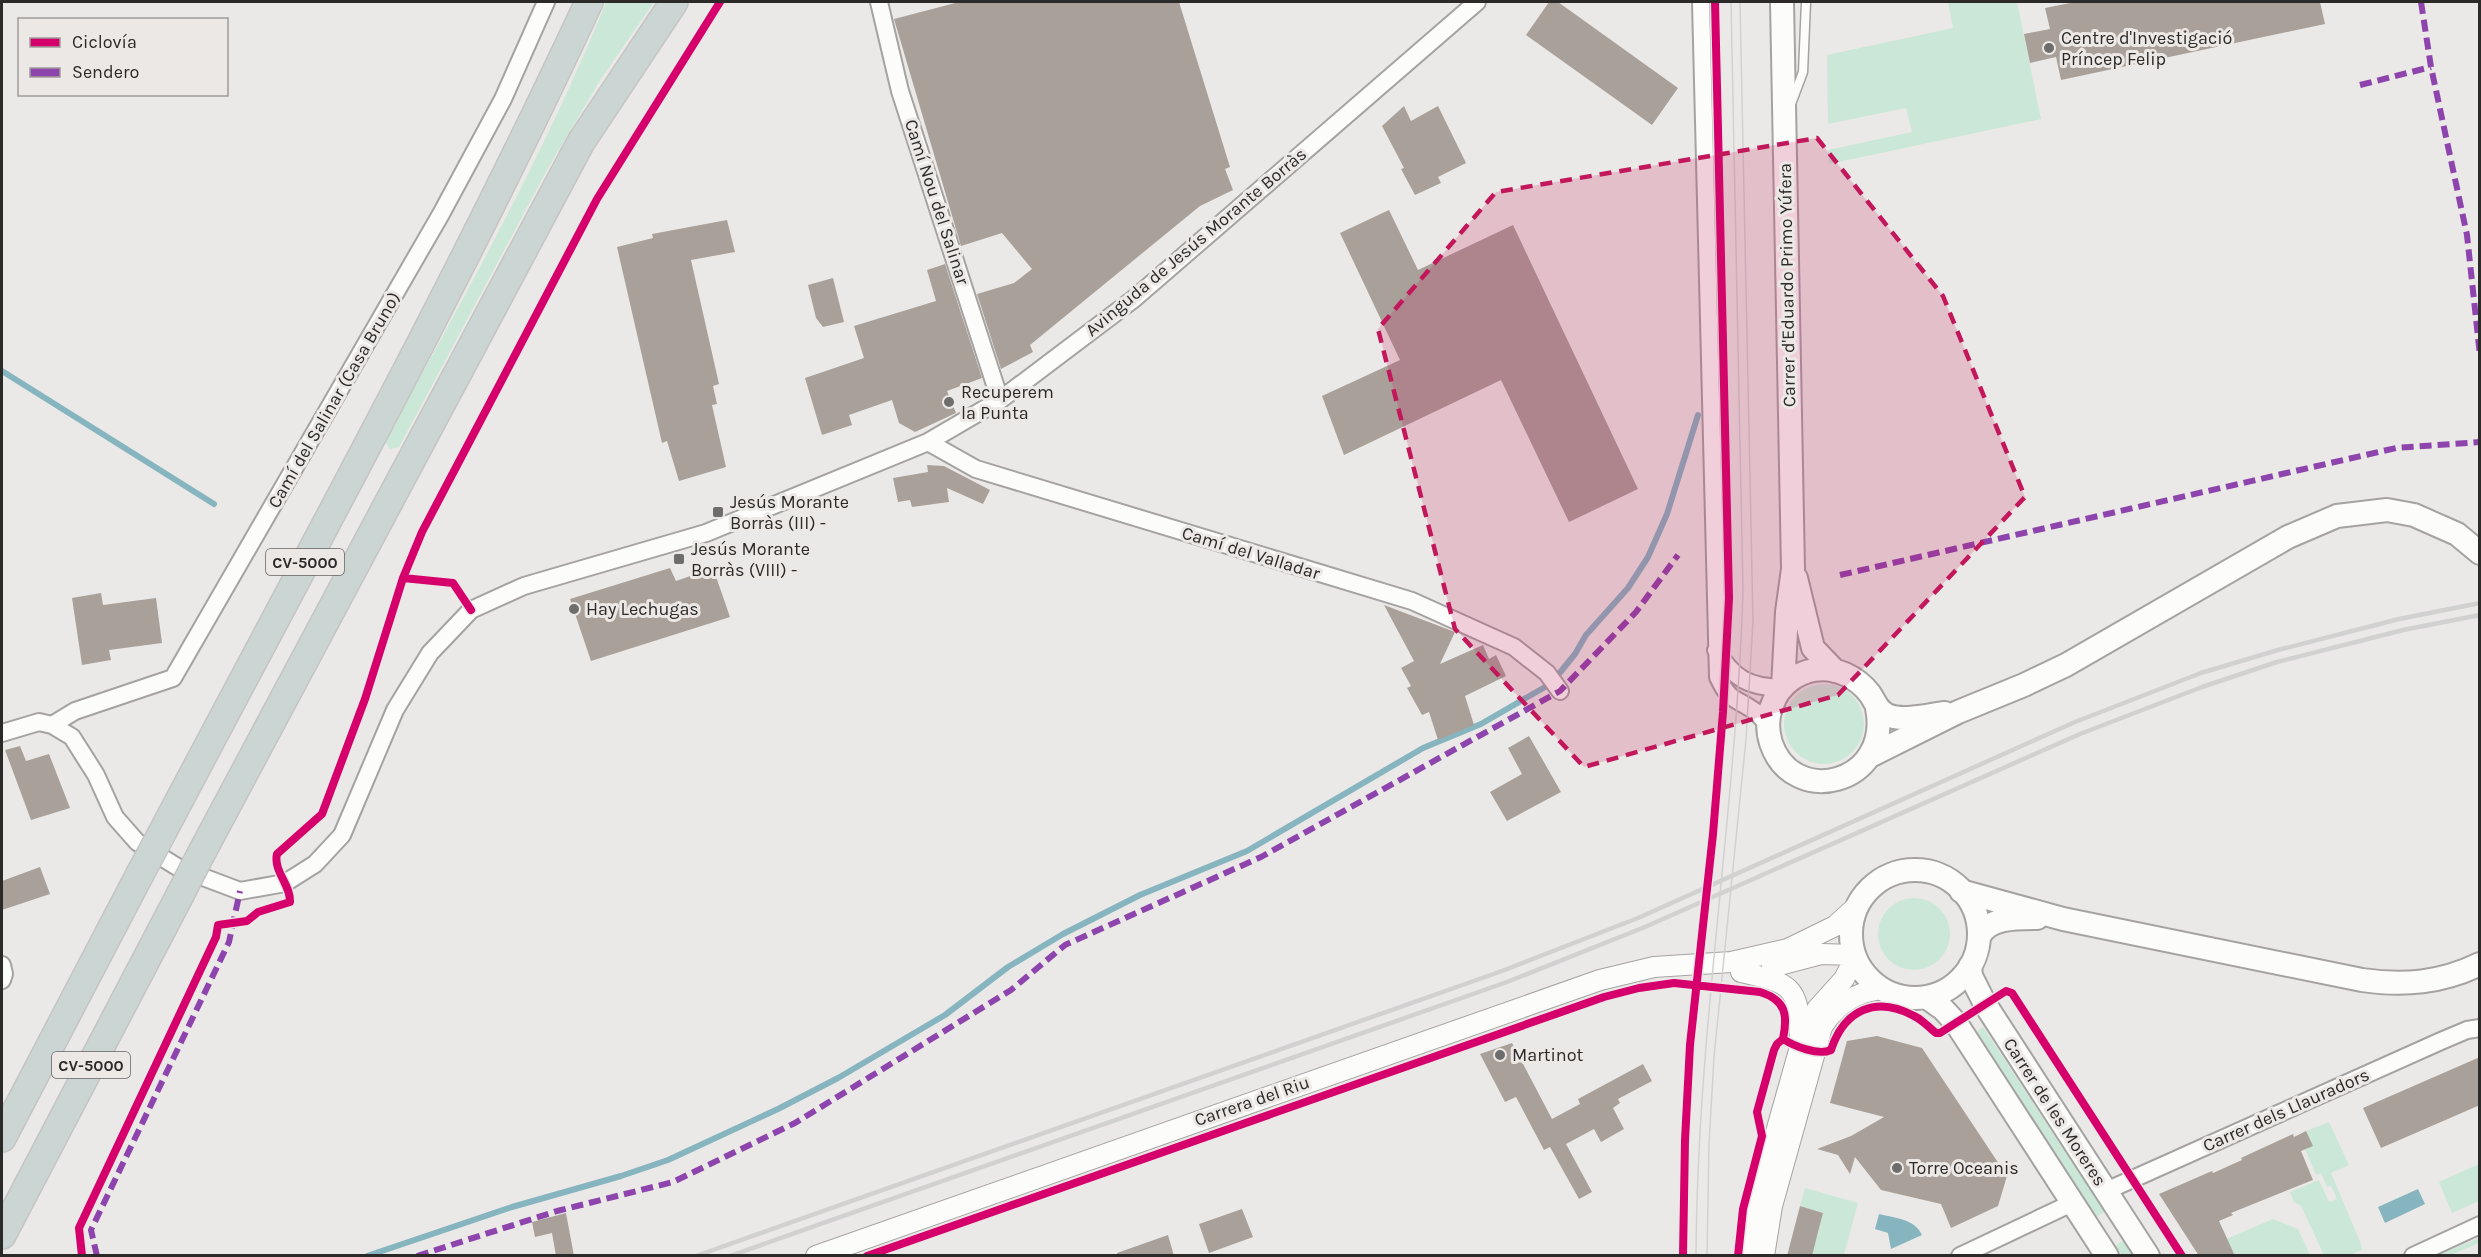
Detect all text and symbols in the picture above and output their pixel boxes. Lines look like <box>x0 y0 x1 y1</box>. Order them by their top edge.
legend <box>18 18 228 96</box>
place label: Centre d'Investigació Príncep Felip <box>2061 27 2232 70</box>
text: Ciclovía <box>72 31 137 53</box>
marker: Centre d'Investigació Príncep Felip <box>2042 41 2056 55</box>
text: Sendero <box>72 61 139 83</box>
street label: Camí Nou del Salinar <box>900 117 974 288</box>
street label: Avinguda de Jesús Morante Borràs <box>1081 143 1311 341</box>
street label: Carrer d'Eduardo Primo Yúfera <box>1774 163 1800 407</box>
street label: Camí del Salinar (Casa Bruno) <box>263 288 405 512</box>
place label: Recuperem la Punta <box>961 381 1054 424</box>
marker: Recuperem la Punta <box>942 395 956 409</box>
place label: Jesús Morante Borràs (III) - <box>730 491 849 534</box>
marker: Jesús Morante Borràs (III) - <box>711 505 725 519</box>
street label: Camí del Valladar <box>1179 522 1323 585</box>
place label: Jesús Morante Borràs (VIII) - <box>691 538 810 581</box>
road number: CV-5000 <box>266 549 344 575</box>
marker: Jesús Morante Borràs (VIII) - <box>672 552 686 566</box>
place label: Hay Lechugas <box>586 598 699 620</box>
marker: Hay Lechugas <box>567 602 581 616</box>
street label: Carrer de les Moreres <box>1999 1034 2111 1190</box>
place label: Martinot <box>1512 1044 1583 1066</box>
marker: Martinot <box>1493 1048 1507 1062</box>
road number: CV-5000 <box>52 1052 130 1078</box>
street label: Carrer dels Llauradors <box>2199 1063 2373 1157</box>
street label: Carrera del Riu <box>1191 1071 1313 1131</box>
place label: Torre Oceanis <box>1909 1157 2019 1179</box>
marker: Torre Oceanis <box>1890 1161 1904 1175</box>

